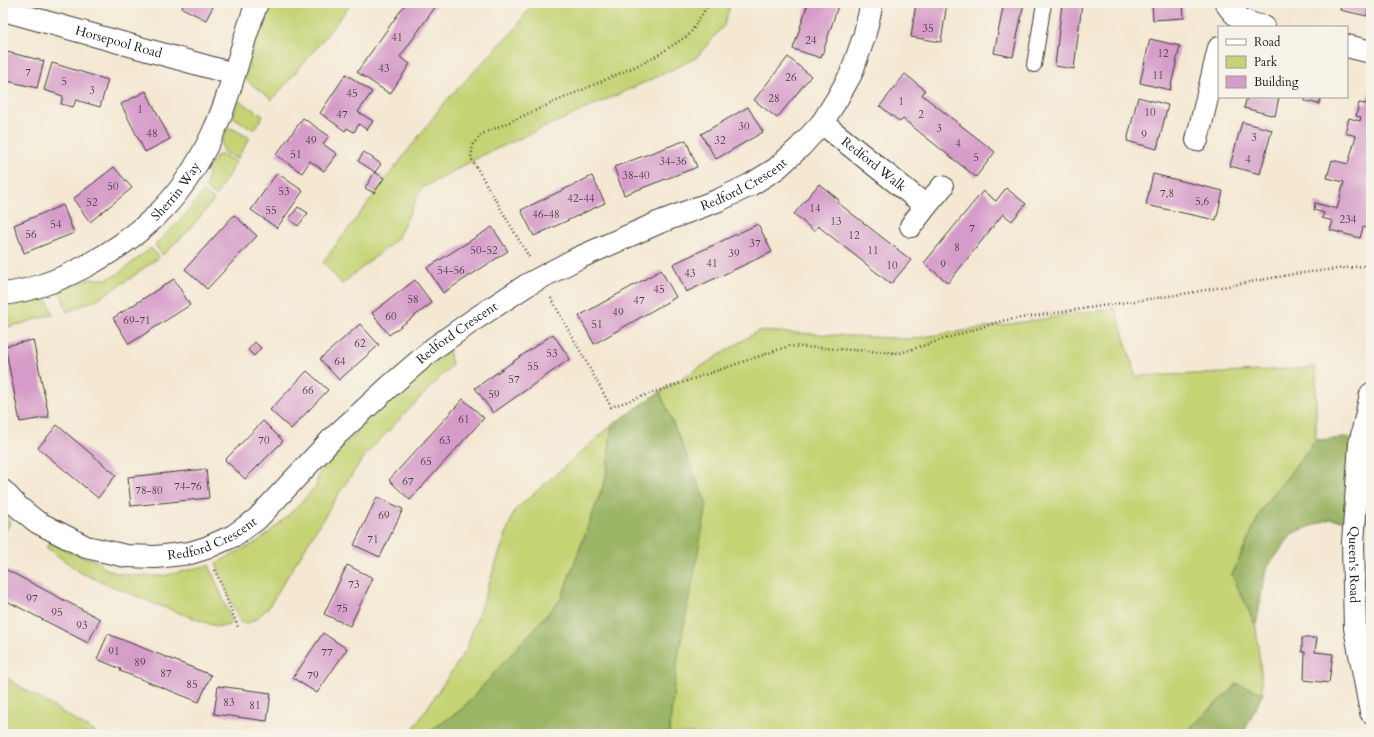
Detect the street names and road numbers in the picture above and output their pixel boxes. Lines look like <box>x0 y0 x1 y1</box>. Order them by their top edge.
street label: Horsepool Road <box>73 21 164 63</box>
street label: Redford Walk <box>837 133 910 196</box>
street label: Redford Crescent <box>698 154 791 215</box>
street label: Sherrin Way <box>147 159 205 225</box>
street label: Redford Crescent <box>412 298 501 368</box>
street label: Redford Crescent <box>167 513 261 565</box>
street label: Queen's Road <box>1344 525 1363 603</box>

